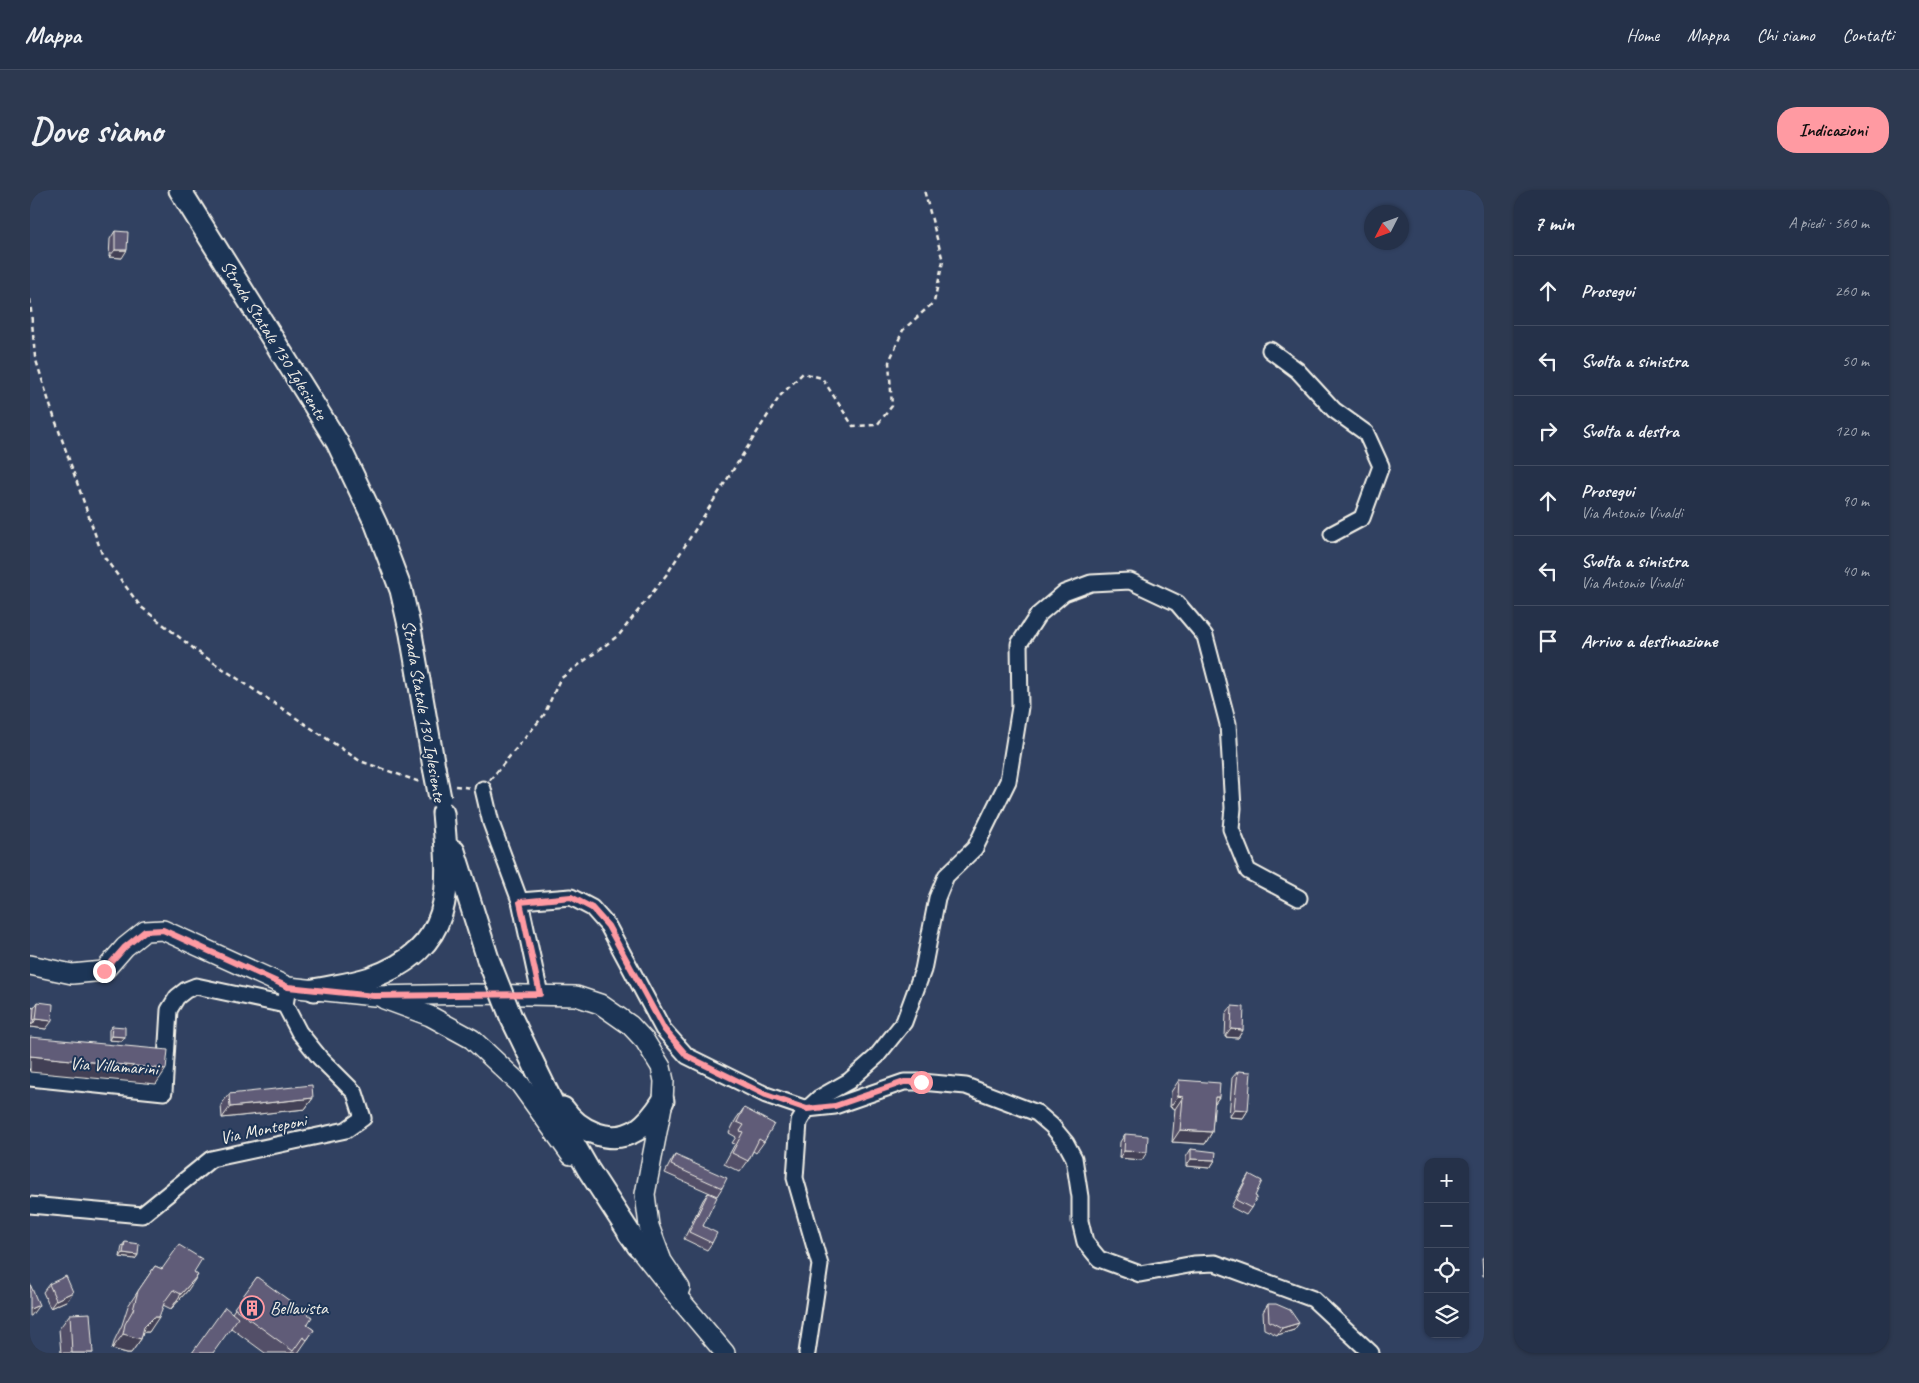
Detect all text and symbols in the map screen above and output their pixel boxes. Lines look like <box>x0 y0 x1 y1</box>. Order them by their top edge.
text: Mappa <box>25 20 81 50</box>
text: Home <box>1627 24 1659 46</box>
text: Mappa <box>1687 24 1729 46</box>
text: Chi siamo <box>1757 24 1815 46</box>
text: Contatti <box>1843 24 1894 46</box>
button: Indicazioni <box>1777 107 1889 153</box>
text: Dove siamo <box>30 108 163 153</box>
north arrow <box>1364 205 1409 250</box>
text: 7 min <box>1534 210 1574 236</box>
text: A piedi · 560 m <box>1788 213 1869 233</box>
street label: Strada Statale 130 Iglesiente <box>216 256 333 425</box>
icon: ahead <box>1534 277 1562 305</box>
text: Prosegui <box>1581 279 1634 303</box>
text: 260 m <box>1835 281 1869 301</box>
icon: left <box>1534 347 1562 375</box>
text: Svolta a sinistra <box>1581 349 1688 373</box>
text: 50 m <box>1842 351 1869 371</box>
icon: right <box>1534 417 1562 445</box>
text: Svolta a destra <box>1581 419 1679 443</box>
text: 120 m <box>1835 421 1869 441</box>
text: Prosegui <box>1581 479 1634 503</box>
icon: ahead <box>1534 487 1562 515</box>
text: 90 m <box>1842 491 1869 511</box>
text: Via Antonio Vivaldi <box>1581 503 1683 523</box>
text: Svolta a sinistra <box>1581 549 1688 573</box>
icon: left <box>1534 557 1562 585</box>
text: 40 m <box>1842 561 1869 581</box>
text: Via Antonio Vivaldi <box>1581 573 1683 593</box>
street label: Strada Statale 130 Iglesiente <box>397 619 451 805</box>
icon: arrive <box>1534 627 1562 655</box>
text: Arrivo a destinazione <box>1581 629 1717 653</box>
route end <box>93 960 116 983</box>
street label: Via Villamarini <box>69 1052 162 1080</box>
route start <box>910 1071 933 1094</box>
street label: Via Monteponi <box>218 1109 311 1149</box>
map controls <box>1424 1158 1469 1338</box>
button: + <box>1424 1158 1469 1203</box>
button: − <box>1424 1203 1469 1248</box>
button: locate <box>1424 1248 1469 1293</box>
button: layers <box>1424 1293 1469 1338</box>
building icon: Bellavista <box>239 1295 265 1321</box>
place label: Bellavista <box>270 1297 329 1319</box>

